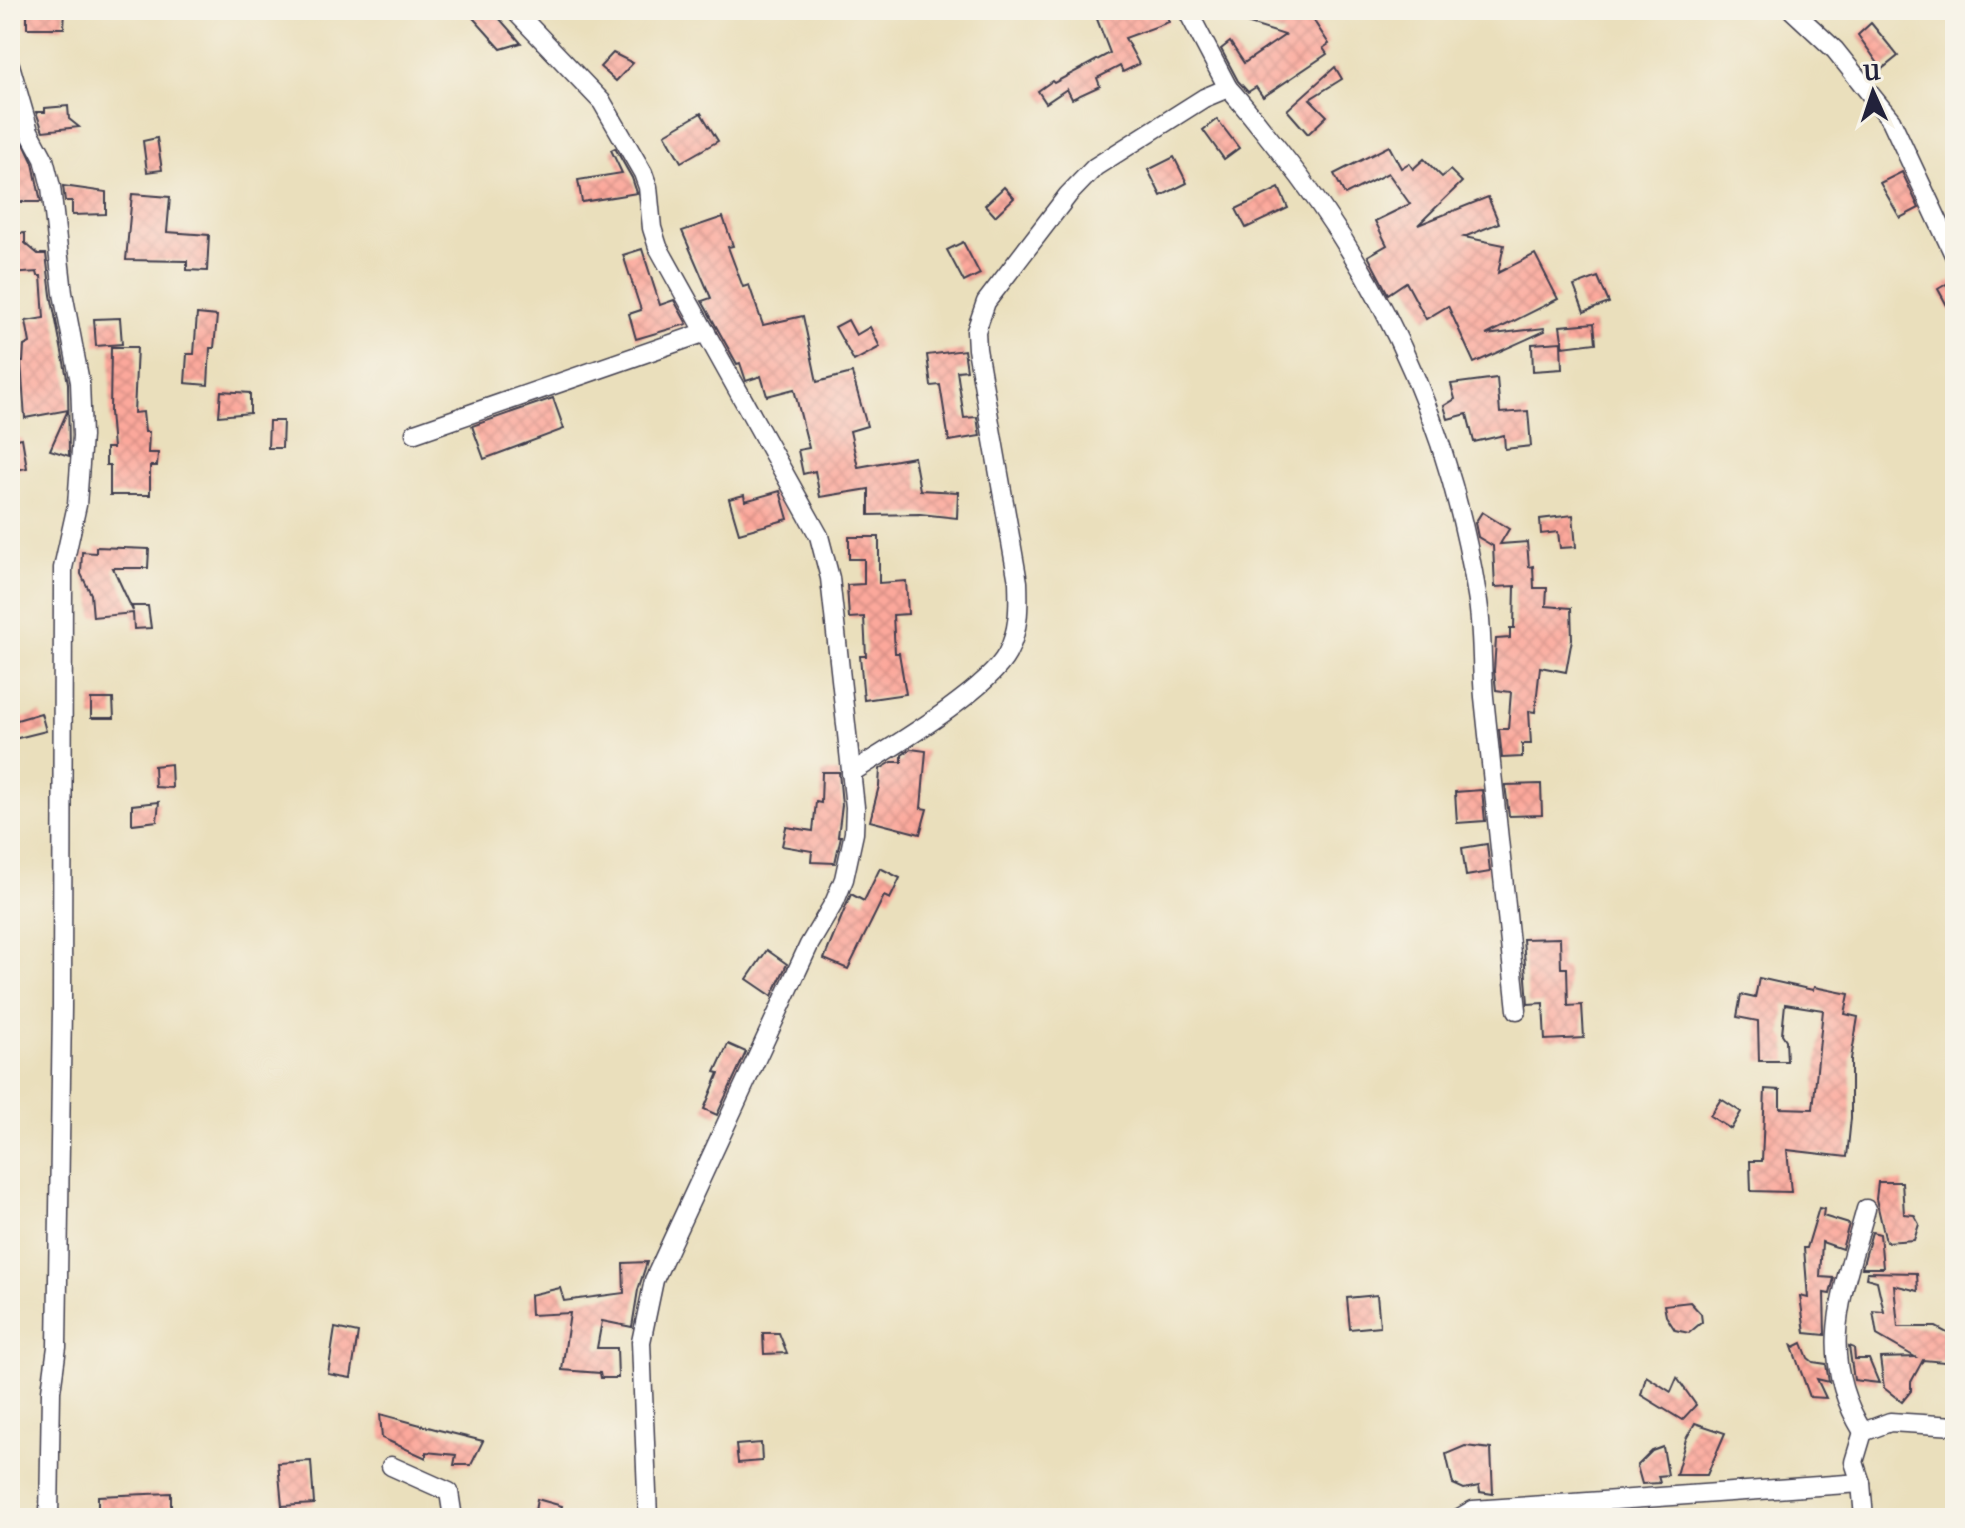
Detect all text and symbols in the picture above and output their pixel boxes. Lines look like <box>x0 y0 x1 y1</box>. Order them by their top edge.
north arrow <box>1833 52 1913 132</box>
text: U <box>1862 60 1882 87</box>

